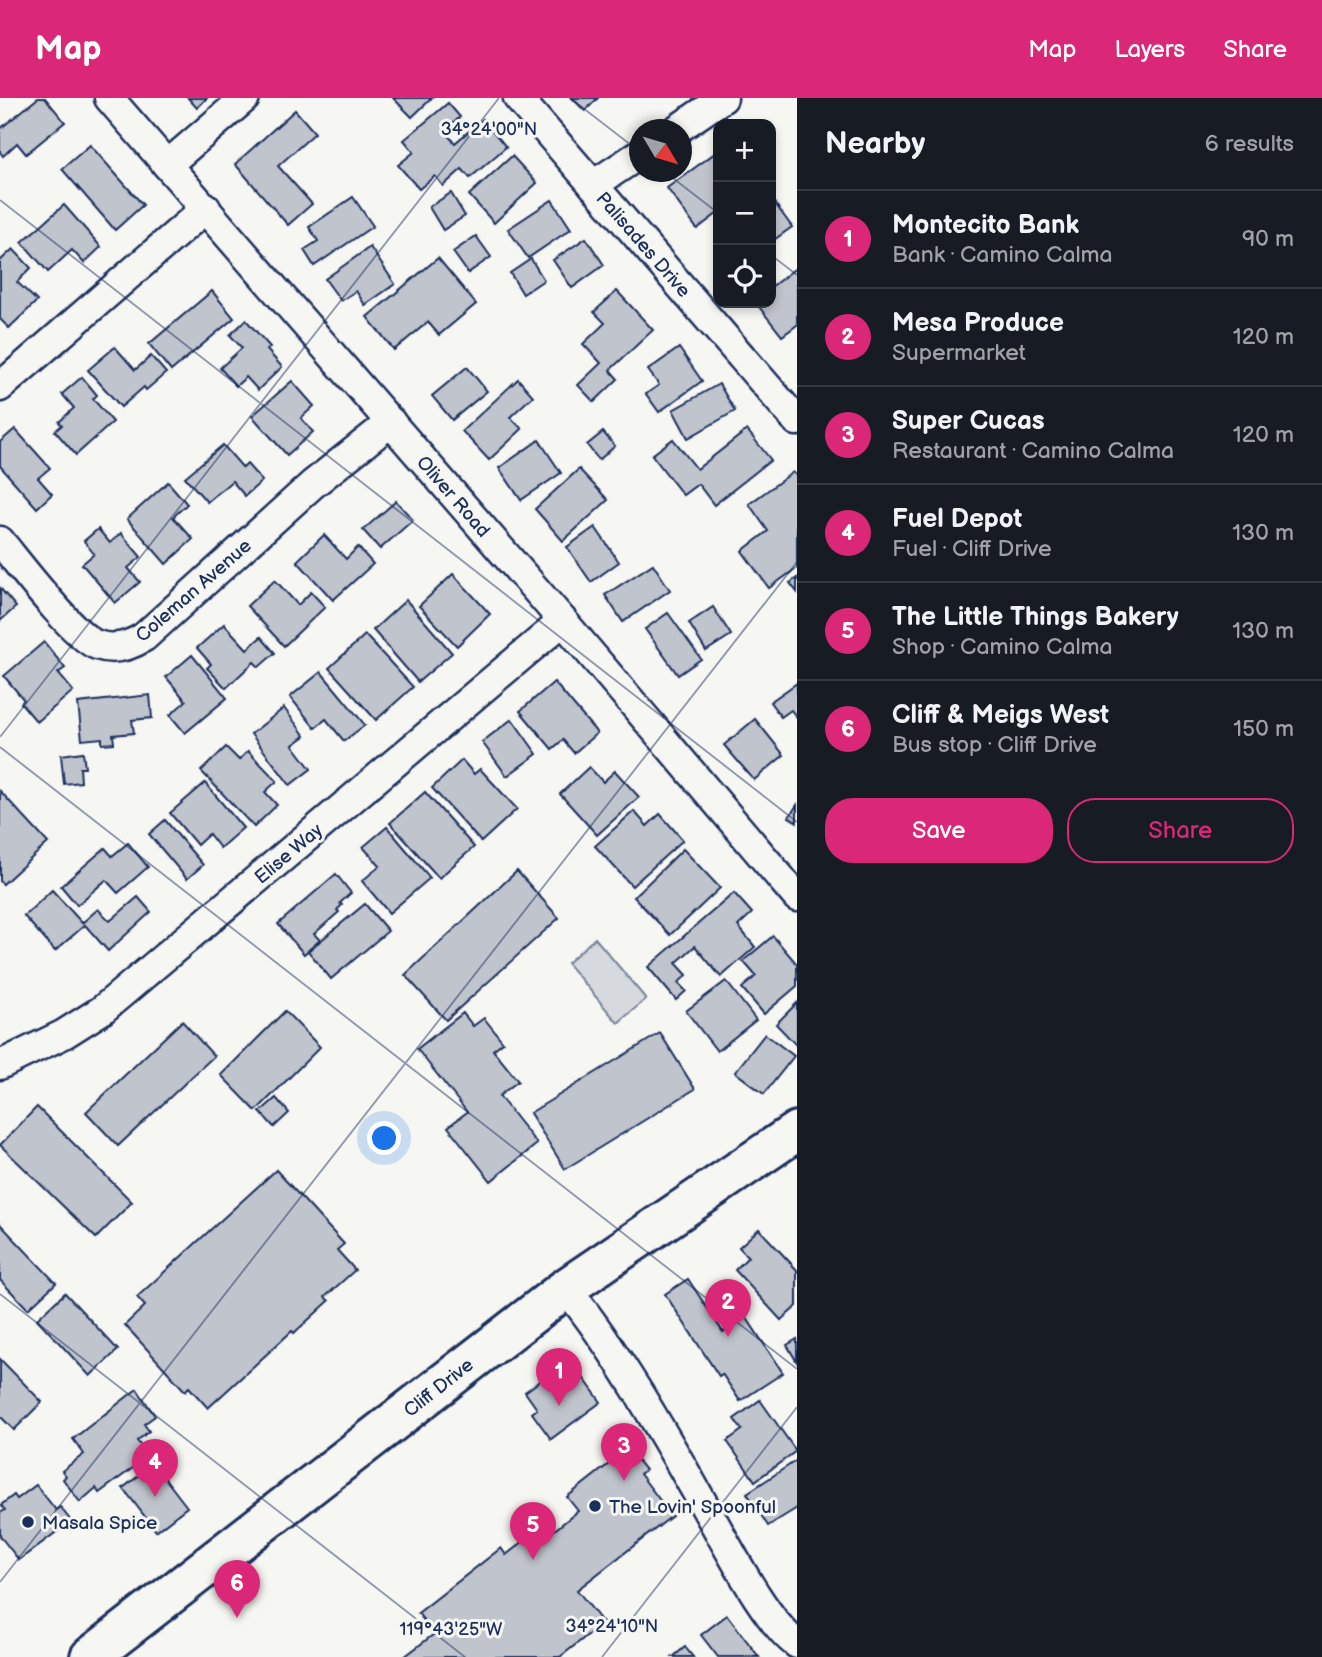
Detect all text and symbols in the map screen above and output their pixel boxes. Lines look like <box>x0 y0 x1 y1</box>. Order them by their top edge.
text: Map <box>35 29 101 69</box>
text: Map <box>1028 35 1076 64</box>
text: Layers <box>1114 35 1185 64</box>
text: Share <box>1223 35 1287 64</box>
text: 34°24'00"N <box>441 119 537 140</box>
north arrow <box>629 119 692 182</box>
map controls <box>713 119 776 308</box>
button: + <box>713 119 776 182</box>
text: Nearby <box>825 126 925 162</box>
text: 6 results <box>1205 130 1294 158</box>
button: − <box>713 182 776 245</box>
street label: Palisades Drive <box>591 188 695 302</box>
text: Montecito Bank <box>892 210 1079 241</box>
text: 1 <box>843 225 853 253</box>
text: 90 m <box>1242 225 1294 253</box>
text: Bank · Camino Calma <box>892 241 1113 269</box>
button: locate <box>713 245 776 308</box>
text: Mesa Produce <box>892 308 1064 339</box>
text: 2 <box>841 323 855 351</box>
text: 120 m <box>1233 323 1294 351</box>
text: Supermarket <box>892 339 1026 367</box>
text: Super Cucas <box>892 406 1045 437</box>
text: 3 <box>841 421 855 449</box>
text: 120 m <box>1233 421 1294 449</box>
text: Restaurant · Camino Calma <box>892 437 1174 465</box>
street label: Oliver Road <box>411 451 495 542</box>
text: Fuel Depot <box>892 504 1022 535</box>
text: 4 <box>841 519 855 547</box>
text: 130 m <box>1232 519 1294 547</box>
street label: Coleman Avenue <box>131 535 257 648</box>
text: Fuel · Cliff Drive <box>892 535 1052 563</box>
text: The Little Things Bakery <box>892 602 1179 633</box>
text: 5 <box>841 617 855 645</box>
text: 130 m <box>1232 617 1294 645</box>
text: Shop · Camino Calma <box>892 633 1113 661</box>
text: Cliff & Meigs West <box>892 700 1109 731</box>
text: 6 <box>841 715 855 743</box>
text: 150 m <box>1233 715 1294 743</box>
text: Bus stop · Cliff Drive <box>892 731 1097 759</box>
button: Save <box>825 798 1053 863</box>
button: Share <box>1067 798 1294 863</box>
street label: Elise Way <box>250 819 328 889</box>
your location <box>367 1121 401 1155</box>
pin: 2 <box>705 1279 751 1337</box>
pin: 1 <box>536 1348 582 1406</box>
street label: Cliff Drive <box>399 1354 478 1423</box>
pin: 3 <box>601 1423 647 1481</box>
pin: 4 <box>132 1439 178 1497</box>
place label: The Lovin' Spoonful <box>609 1496 776 1519</box>
marker: The Lovin' Spoonful <box>587 1498 603 1514</box>
pin: 5 <box>510 1502 556 1560</box>
place label: Masala Spice <box>42 1512 157 1535</box>
marker: Masala Spice <box>20 1514 36 1530</box>
pin: 6 <box>214 1560 260 1618</box>
text: 34°24'10"N <box>566 1616 658 1637</box>
text: 119°43'25"W <box>400 1619 503 1640</box>

